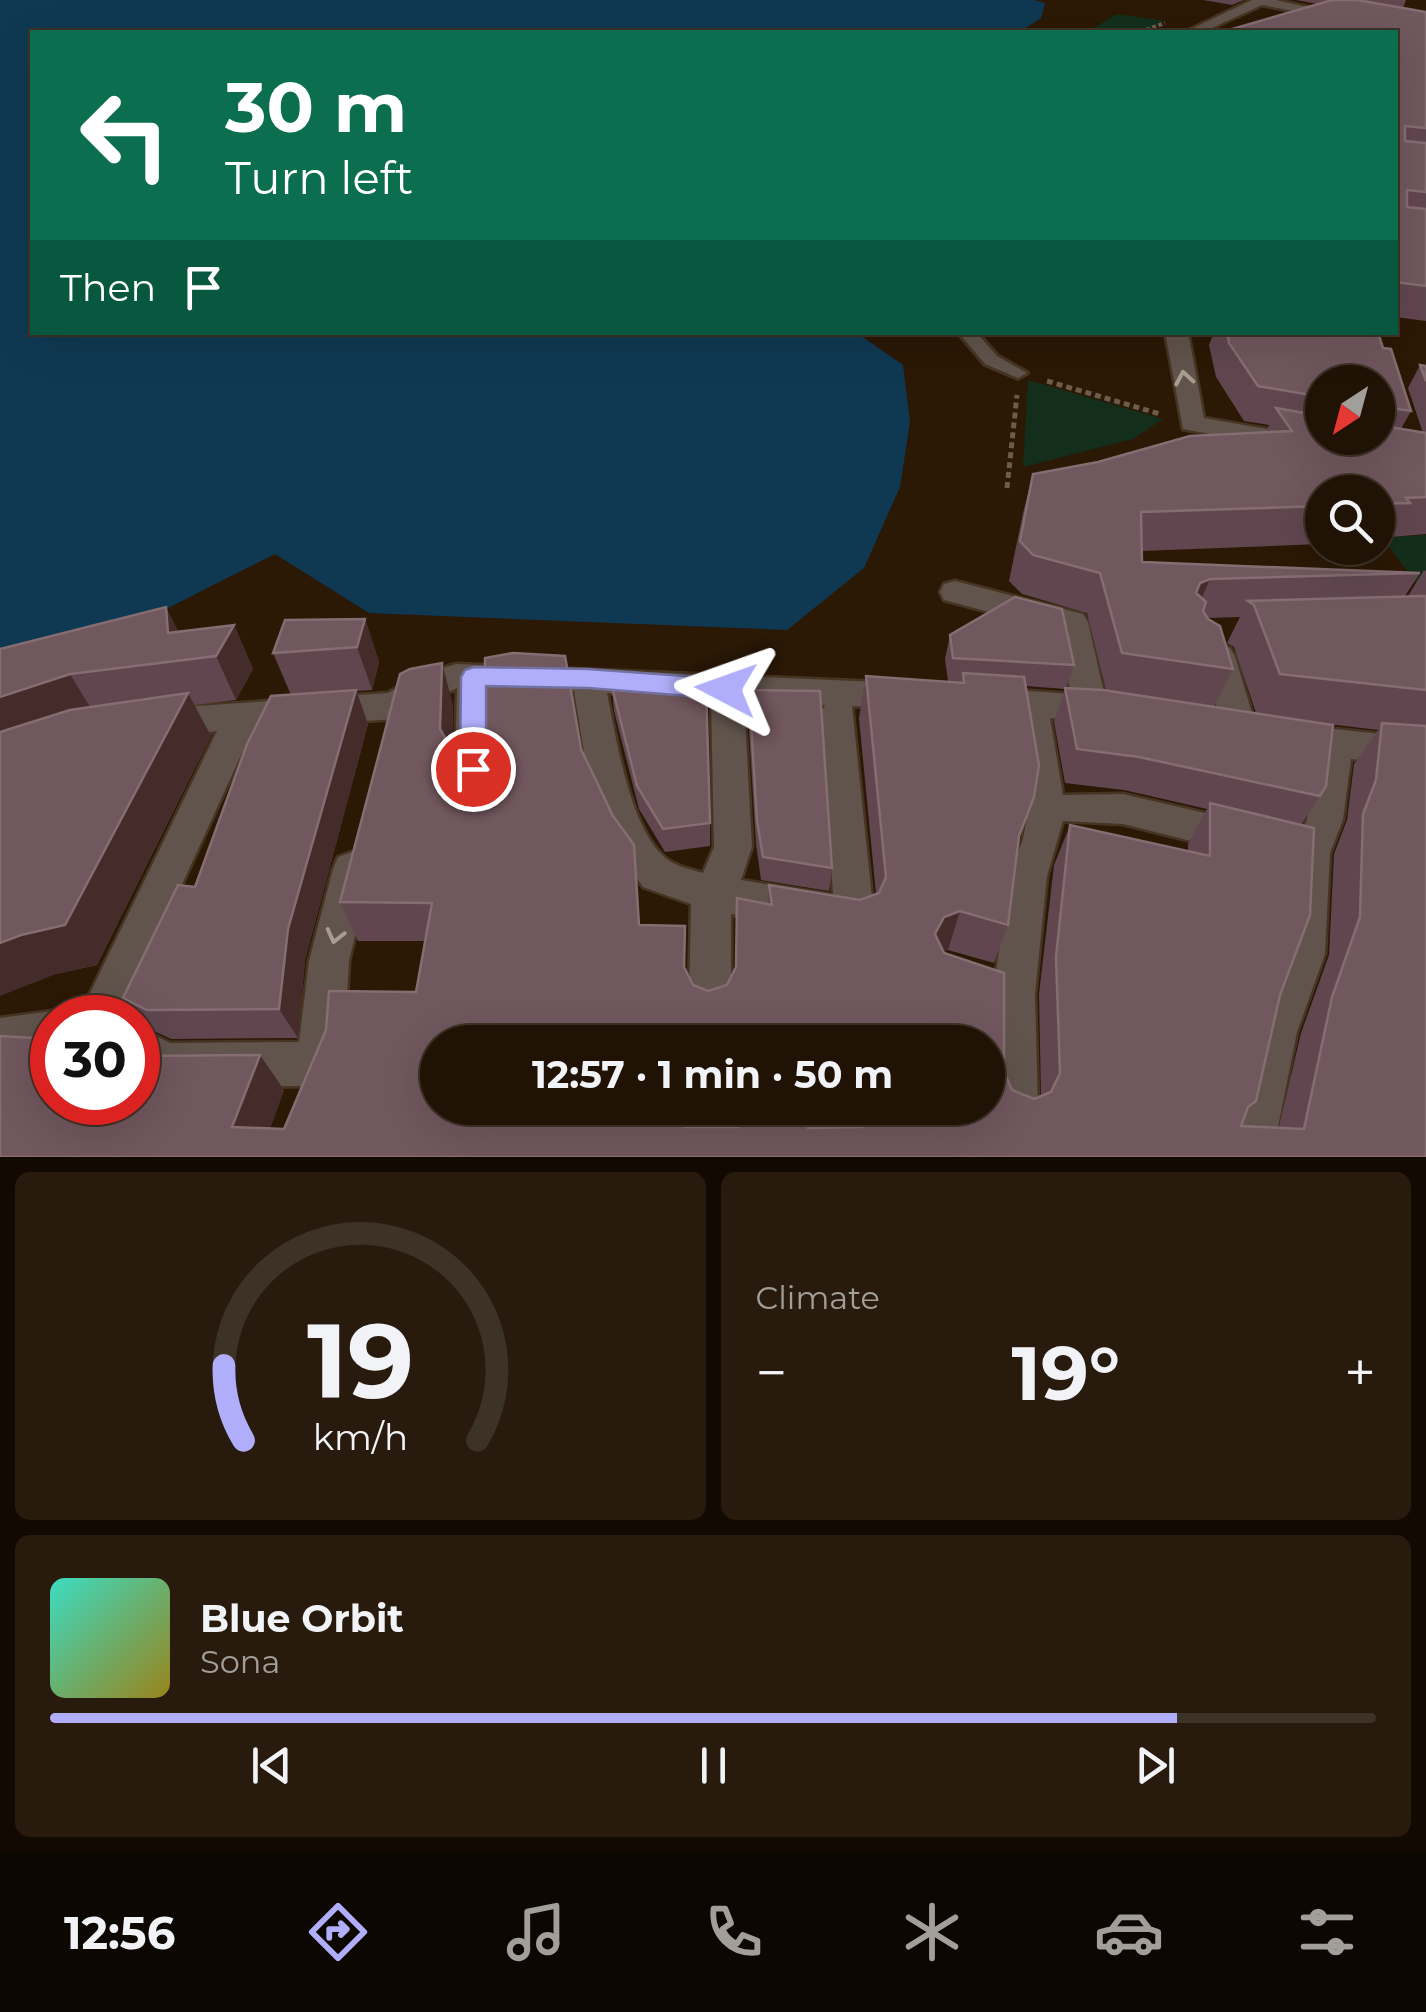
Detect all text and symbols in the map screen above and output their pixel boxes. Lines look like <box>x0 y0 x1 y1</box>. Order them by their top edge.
text: 30 m <box>225 64 407 150</box>
icon: left <box>60 70 190 200</box>
text: Turn left <box>225 150 413 205</box>
icon: arrive <box>176 260 231 315</box>
text: Then <box>60 264 156 311</box>
north arrow <box>1305 365 1395 455</box>
map controls <box>1305 365 1395 565</box>
one-way arrow <box>1174 370 1195 387</box>
button: search <box>1305 475 1395 565</box>
position arrow <box>674 637 778 741</box>
pin <box>431 727 516 812</box>
icon: arrive <box>446 742 501 797</box>
one-way arrow <box>326 927 347 944</box>
speed limit sign: 30 <box>30 995 160 1125</box>
text: 12:57 · 1 min · 50 m <box>532 1051 893 1098</box>
text: Climate <box>756 1278 880 1317</box>
text: 19 <box>307 1297 414 1424</box>
text: 19° <box>1011 1327 1120 1419</box>
text: − <box>756 1339 787 1406</box>
text: + <box>1344 1339 1376 1406</box>
text: km/h <box>313 1415 408 1459</box>
text: Blue Orbit <box>200 1595 404 1642</box>
text: Sona <box>200 1642 280 1681</box>
icon: previous <box>244 1738 299 1793</box>
icon: pause <box>686 1738 741 1793</box>
icon: next <box>1128 1738 1183 1793</box>
icon: directions <box>303 1897 373 1967</box>
icon: music <box>501 1897 571 1967</box>
icon: phone <box>699 1897 769 1967</box>
icon: climate <box>897 1897 967 1967</box>
icon: car <box>1094 1897 1164 1967</box>
icon: filters <box>1292 1897 1362 1967</box>
text: 12:56 <box>64 1905 175 1960</box>

